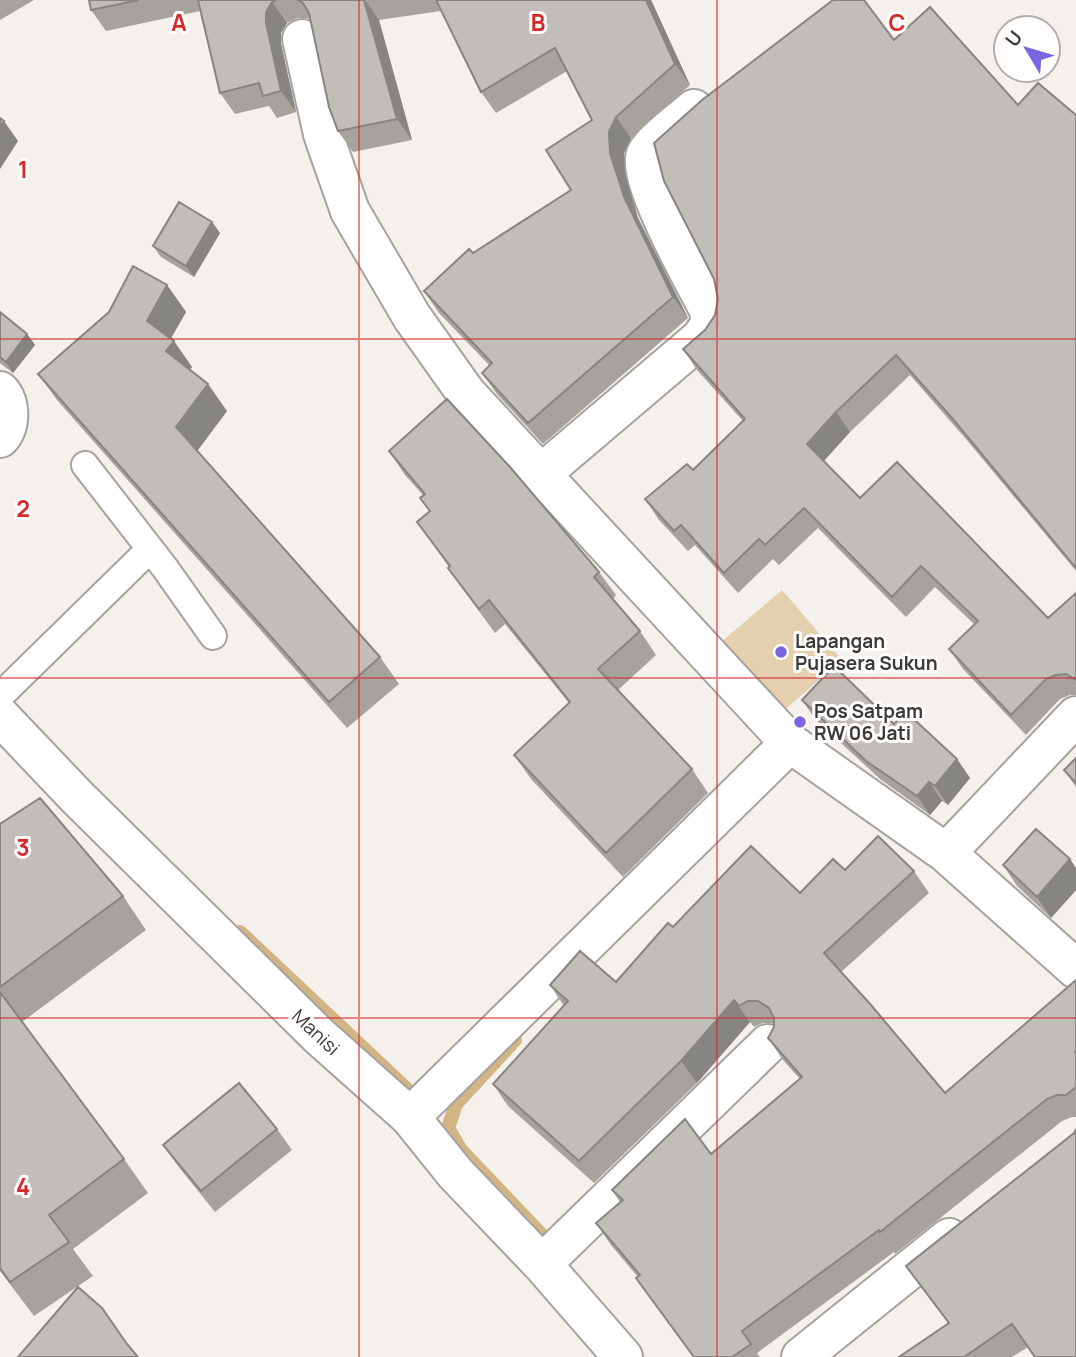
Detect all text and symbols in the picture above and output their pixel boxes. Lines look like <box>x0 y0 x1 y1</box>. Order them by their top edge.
text: A <box>171 6 187 38</box>
text: B <box>531 6 545 38</box>
text: C <box>889 6 906 38</box>
north arrow <box>992 14 1062 84</box>
text: U <box>999 25 1028 52</box>
text: 1 <box>18 153 28 185</box>
text: 2 <box>16 492 30 524</box>
place label: Lapangan Pujasera Sukun <box>795 628 938 676</box>
marker: Lapangan Pujasera Sukun <box>773 644 789 660</box>
place label: Pos Satpam RW 06 Jati <box>814 698 923 746</box>
marker: Pos Satpam RW 06 Jati <box>792 714 808 730</box>
text: 3 <box>16 831 30 863</box>
street label: Manisi <box>286 1003 346 1061</box>
text: 4 <box>16 1170 30 1202</box>

